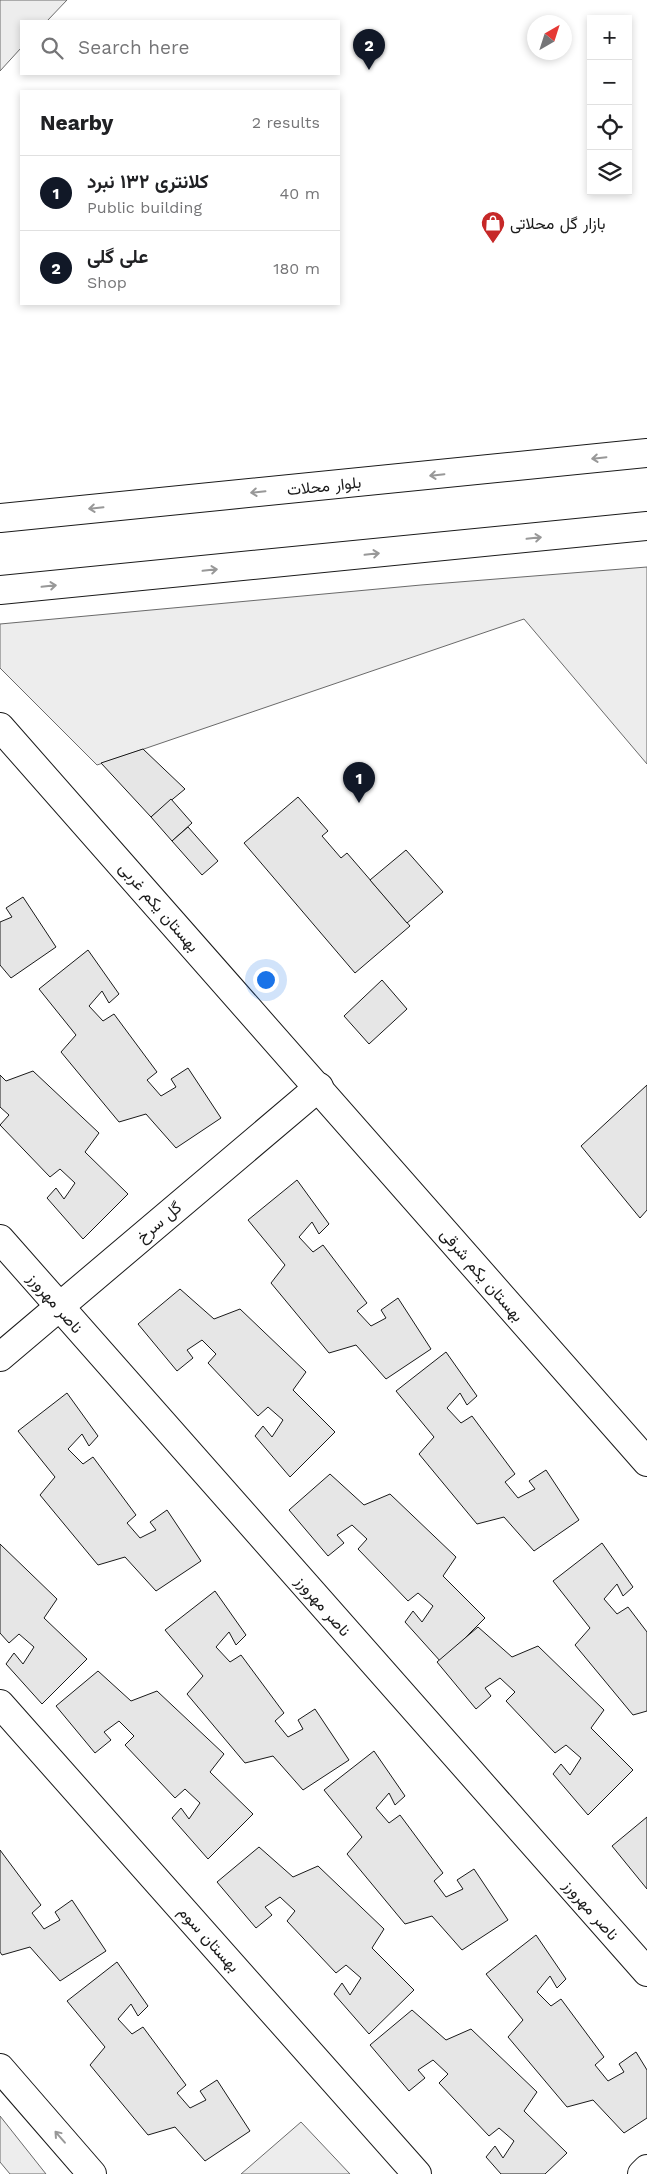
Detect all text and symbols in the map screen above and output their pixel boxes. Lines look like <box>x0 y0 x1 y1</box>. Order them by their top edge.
north arrow <box>527 15 572 60</box>
map controls <box>587 15 632 195</box>
button: + <box>587 15 632 60</box>
search box <box>20 20 340 75</box>
pin: 2 <box>353 29 385 70</box>
icon: search <box>38 34 66 62</box>
text: Search here <box>78 36 189 59</box>
button: − <box>587 60 632 105</box>
button: locate <box>587 105 632 150</box>
text: Nearby <box>40 110 113 135</box>
text: 2 results <box>252 113 320 132</box>
button: layers <box>587 150 632 195</box>
text: کلانتری ۱۳۲ نبرد <box>87 170 209 193</box>
text: 1 <box>53 184 59 203</box>
text: 40 m <box>280 184 320 203</box>
text: Public building <box>87 198 202 217</box>
shop icon: بازار گل محلاتی <box>480 210 506 244</box>
place label: بازار گل محلاتی <box>510 214 606 234</box>
text: علی گلی <box>87 245 148 268</box>
text: 2 <box>51 259 61 278</box>
text: 180 m <box>273 259 320 278</box>
text: Shop <box>87 273 127 292</box>
one-way arrow <box>591 454 607 463</box>
one-way arrow <box>429 470 445 479</box>
street label: بلوار محلات <box>286 473 362 500</box>
one-way arrow <box>250 487 266 497</box>
one-way arrow <box>88 504 104 513</box>
one-way arrow <box>525 533 541 542</box>
one-way arrow <box>364 549 380 558</box>
one-way arrow <box>202 565 218 574</box>
one-way arrow <box>40 581 56 591</box>
pin: 1 <box>343 762 375 803</box>
street label: بهستان یکم غربی <box>114 858 203 956</box>
your location <box>253 967 279 993</box>
street label: گل سرخ <box>133 1198 187 1248</box>
street label: بهستان یکم شرقی <box>436 1225 528 1326</box>
street label: ناصر مهرورز <box>22 1268 86 1338</box>
street label: ناصر مهرورز <box>290 1571 354 1641</box>
street label: ناصر مهرورز <box>558 1875 622 1945</box>
street label: بهستان سوم <box>174 1902 244 1977</box>
one-way arrow <box>54 2131 65 2144</box>

